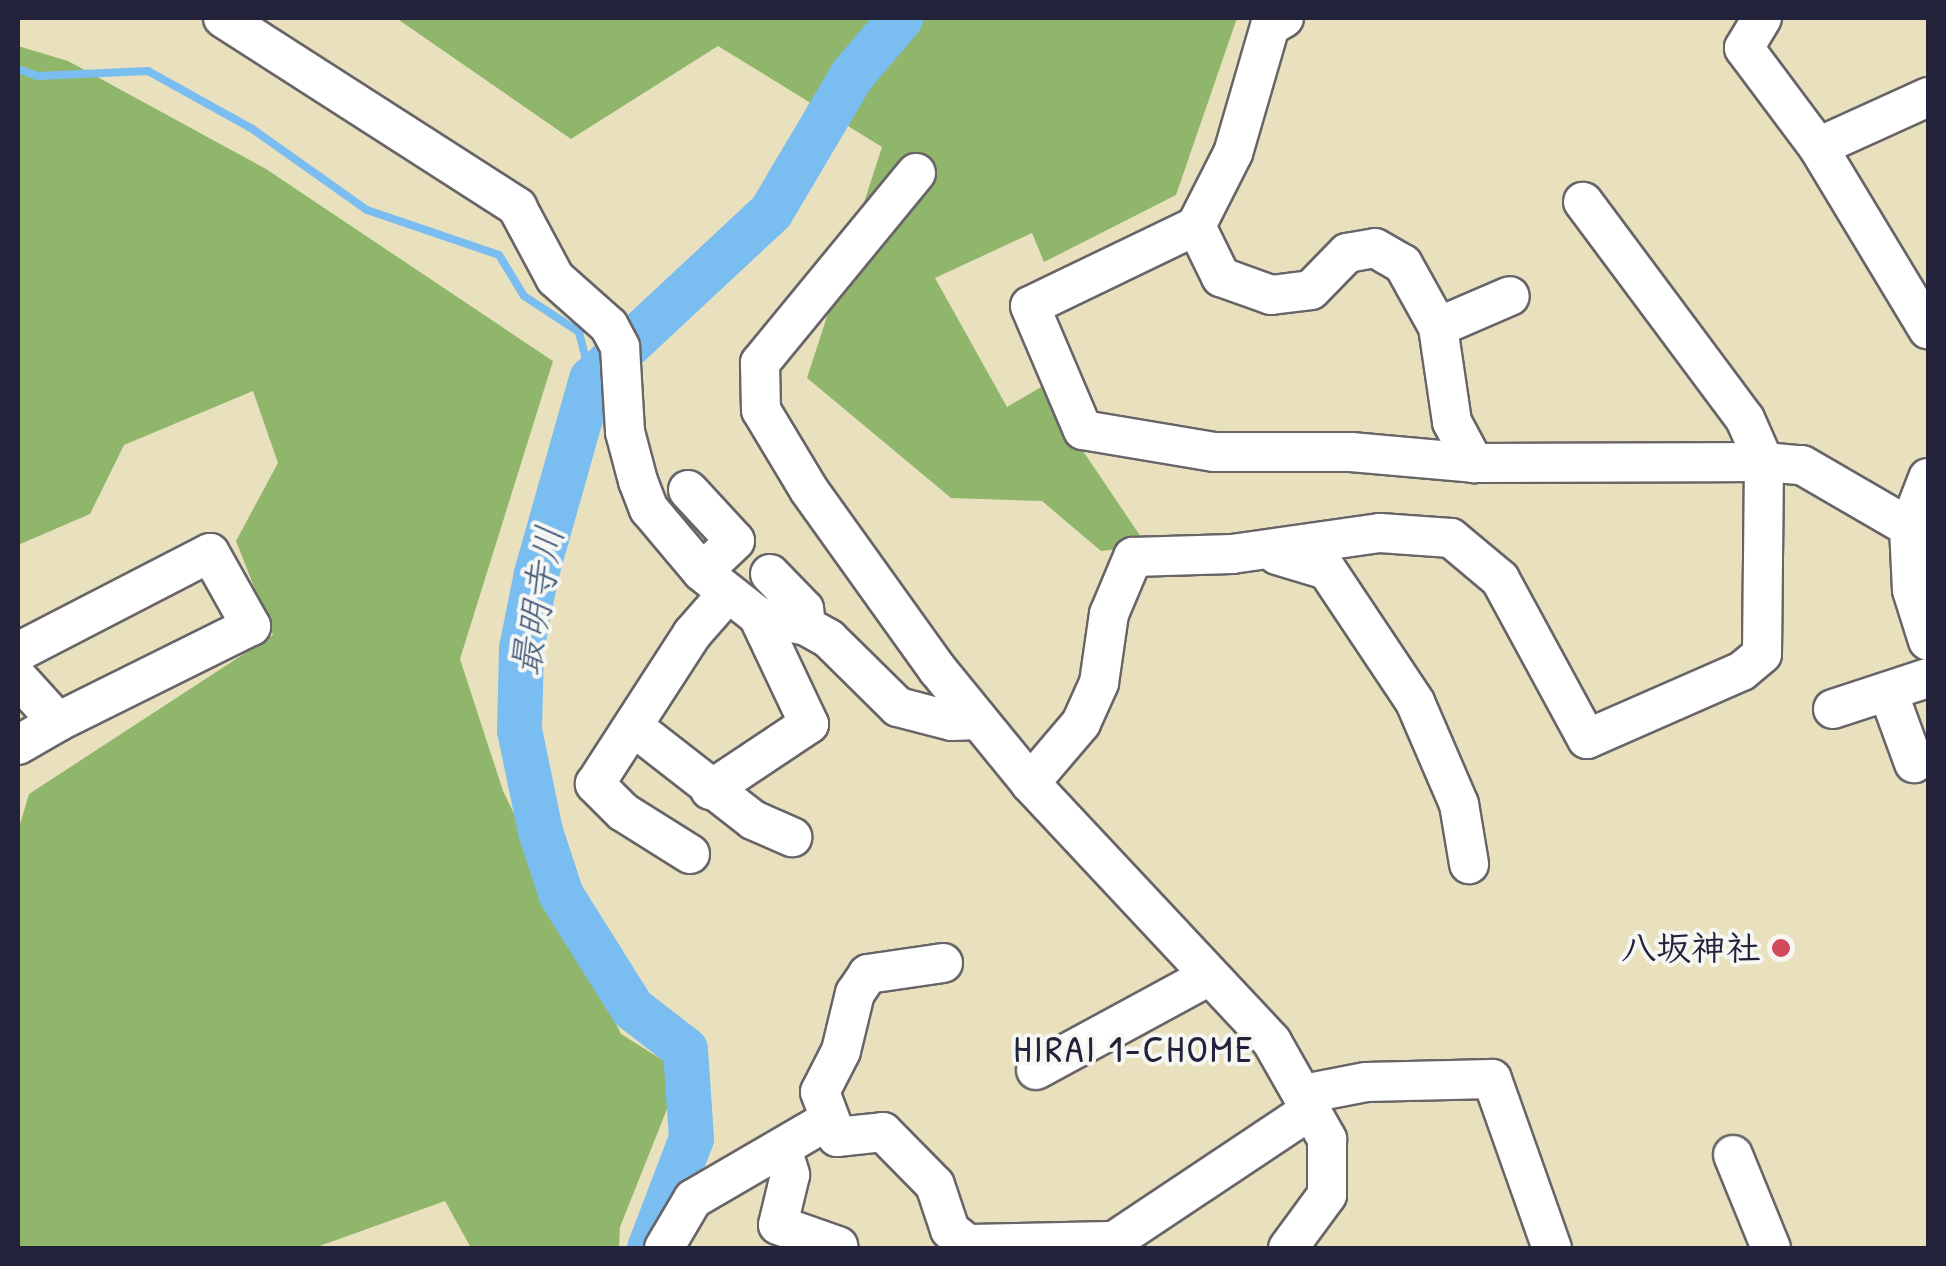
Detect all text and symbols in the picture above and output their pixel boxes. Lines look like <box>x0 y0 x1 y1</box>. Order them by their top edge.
water label: 最明寺川 <box>501 522 573 680</box>
place label: 八坂神社 <box>1621 927 1761 969</box>
marker: 八坂神社 <box>1770 937 1792 959</box>
district label: HIRAI 1-CHOME <box>1014 1026 1254 1072</box>

